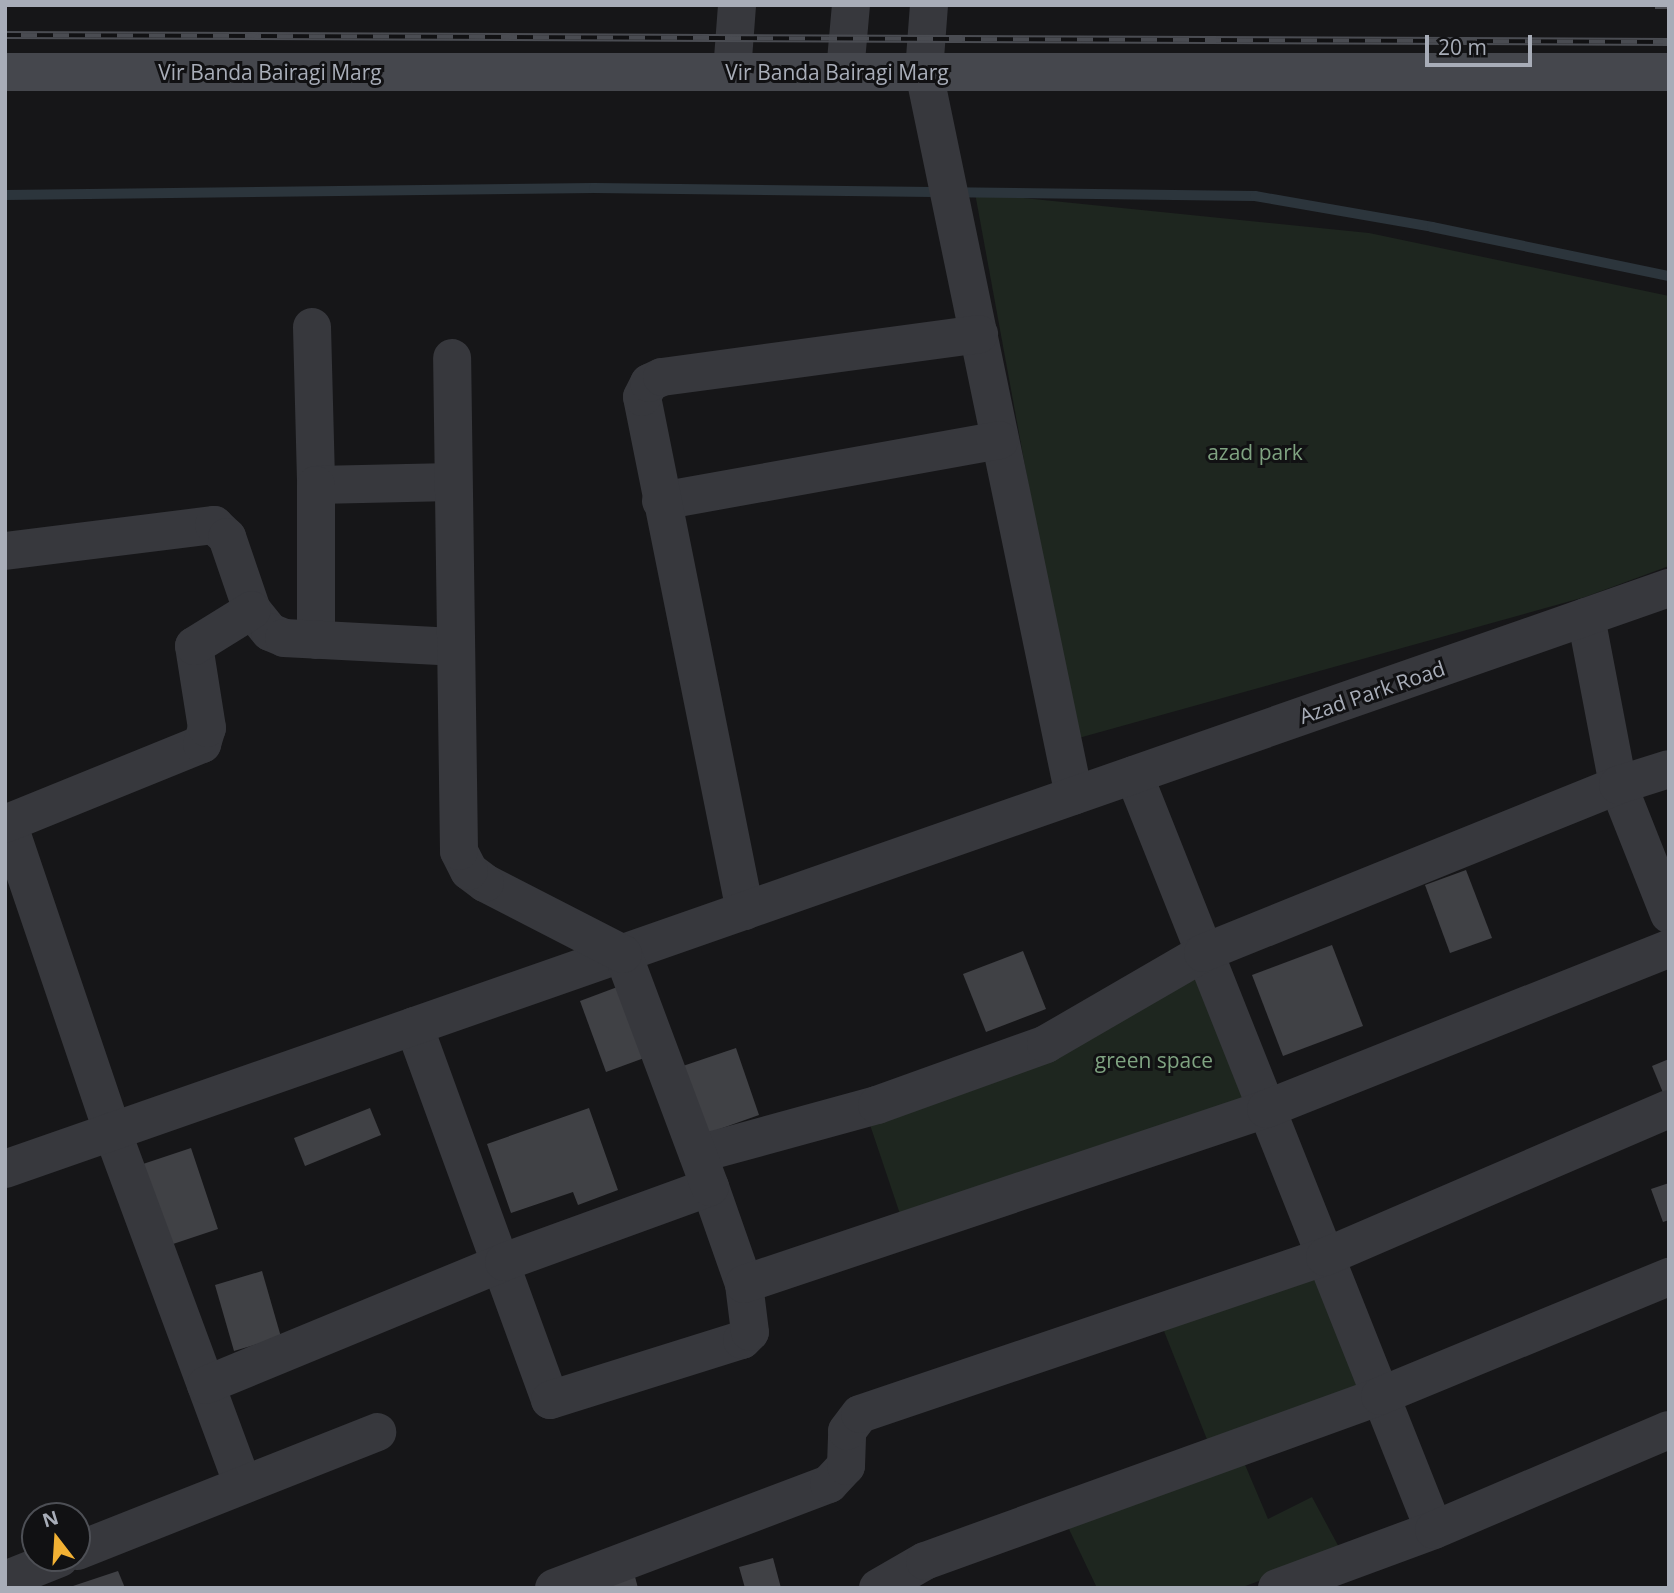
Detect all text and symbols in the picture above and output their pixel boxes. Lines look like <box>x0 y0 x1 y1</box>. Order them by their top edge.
scale bar <box>1429 21 1536 65</box>
text: 20 m <box>1438 33 1487 61</box>
street label: Vir Banda Bairagi Marg <box>158 59 382 85</box>
street label: Vir Banda Bairagi Marg <box>725 59 949 85</box>
park label: azad park <box>1207 439 1303 465</box>
street label: Azad Park Road <box>1296 655 1448 729</box>
park label: green space <box>1095 1047 1213 1073</box>
north arrow <box>21 1502 91 1572</box>
text: N <box>39 1504 62 1534</box>

